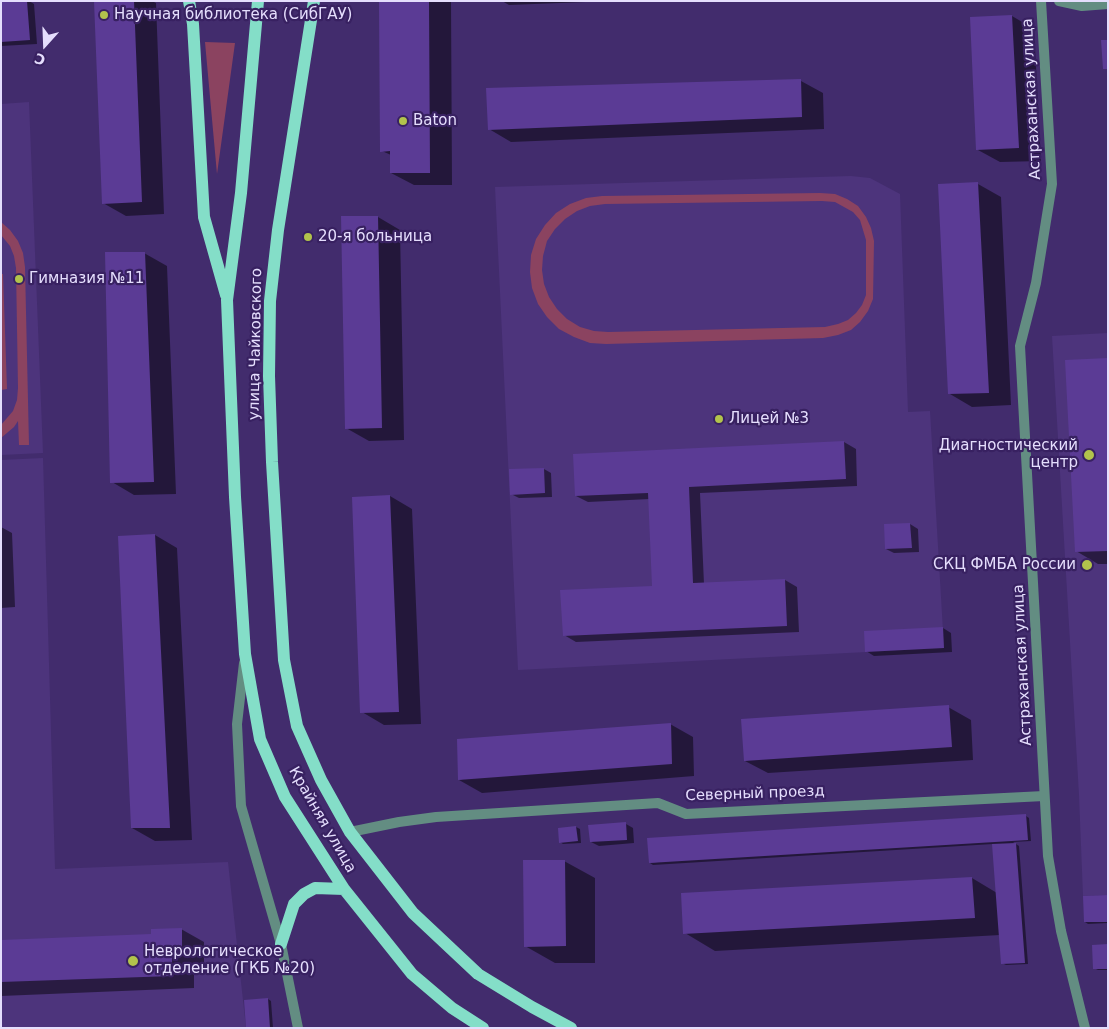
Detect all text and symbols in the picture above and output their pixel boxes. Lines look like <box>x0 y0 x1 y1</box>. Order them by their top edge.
place label: Научная библиотека (СибГАУ) <box>114 6 352 24</box>
marker: Научная библиотека (СибГАУ) <box>98 9 110 21</box>
street label: Астраханская улица <box>1019 18 1045 180</box>
north arrow <box>20 20 70 70</box>
text: С <box>32 50 47 68</box>
place label: Baton <box>413 112 457 130</box>
marker: Baton <box>397 115 409 127</box>
place label: 20-я больница <box>318 228 432 246</box>
marker: 20-я больница <box>302 231 314 243</box>
street label: улица Чайковского <box>246 268 266 420</box>
place label: Гимназия №11 <box>29 270 144 288</box>
marker: Гимназия №11 <box>13 273 25 285</box>
place label: Лицей №3 <box>729 410 809 428</box>
marker: Лицей №3 <box>713 413 725 425</box>
place label: Диагностический центр <box>939 437 1078 472</box>
marker: Диагностический центр <box>1082 448 1096 462</box>
place label: СКЦ ФМБА России <box>933 556 1076 574</box>
marker: СКЦ ФМБА России <box>1080 558 1094 572</box>
street label: Астраханская улица <box>1010 584 1036 746</box>
street label: Крайняя улица <box>284 764 360 876</box>
street label: Северный проезд <box>685 783 825 805</box>
place label: Неврологическое отделение (ГКБ №20) <box>144 943 315 978</box>
marker: Неврологическое отделение (ГКБ №20) <box>126 954 140 968</box>

